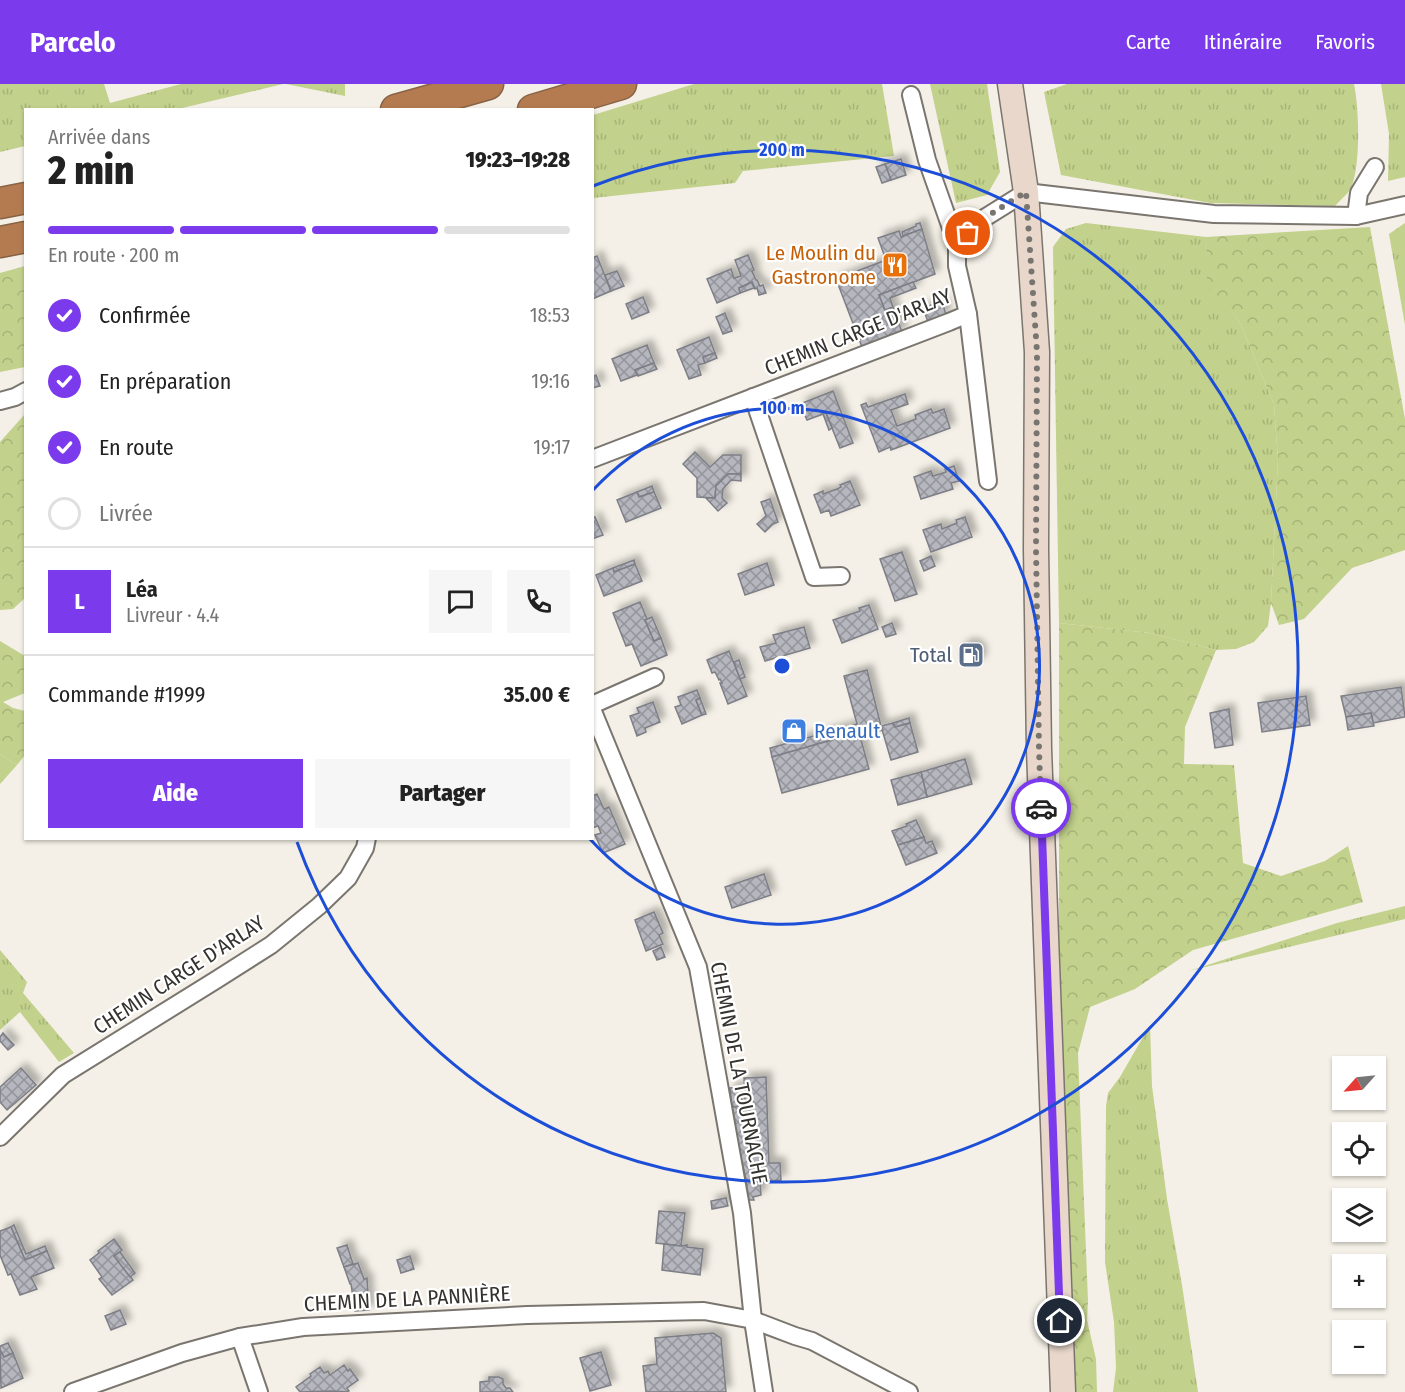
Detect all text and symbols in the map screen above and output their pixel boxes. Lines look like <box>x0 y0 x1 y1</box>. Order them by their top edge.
text: Parcelo <box>30 26 116 59</box>
text: Carte <box>1126 29 1171 55</box>
text: Itinéraire <box>1204 29 1282 55</box>
text: Favoris <box>1315 29 1375 55</box>
text: Arrivée dans <box>48 125 150 149</box>
text: 200 m <box>758 139 805 161</box>
text: 19:23–19:28 <box>466 146 570 173</box>
text: 2 min <box>48 148 134 194</box>
pin <box>942 207 993 258</box>
icon: bag <box>951 216 984 249</box>
place label: Le Moulin du Gastronome <box>766 240 876 290</box>
text: En route · 200 m <box>48 243 179 267</box>
restaurant icon: Le Moulin du Gastronome <box>880 250 910 280</box>
street label: CHEMIN CARGE D'ARLAY <box>761 282 956 381</box>
icon: check <box>48 299 81 332</box>
text: Confirmée <box>99 302 191 329</box>
text: 18:53 <box>530 303 570 327</box>
icon: check <box>48 365 81 398</box>
text: En préparation <box>99 368 231 395</box>
text: 19:16 <box>531 369 570 393</box>
text: 100 m <box>760 397 804 419</box>
icon: check <box>48 431 81 464</box>
text: En route <box>99 434 174 461</box>
text: 19:17 <box>533 435 570 459</box>
text: Livrée <box>99 500 153 527</box>
button: chat <box>429 570 492 633</box>
button: phone <box>507 570 570 633</box>
text: Léa <box>126 576 158 603</box>
text: L <box>74 588 85 615</box>
text: Livreur · 4.4 <box>126 603 219 627</box>
fuel station icon: Total <box>956 640 986 670</box>
place label: Total <box>910 642 952 668</box>
centre of rings <box>772 656 792 676</box>
text: Commande #1999 <box>48 681 205 708</box>
text: 35.00 € <box>504 681 570 708</box>
shop icon: Renault <box>779 716 809 746</box>
place label: Renault <box>814 718 880 744</box>
button: Aide <box>48 759 303 828</box>
button: Partager <box>315 759 570 828</box>
courier <box>1011 778 1071 838</box>
icon: car <box>1025 792 1058 825</box>
street label: CHEMIN CARGE D'ARLAY <box>88 910 270 1040</box>
street label: CHEMIN DE LA TOURNACHE <box>705 959 773 1187</box>
north arrow <box>1332 1056 1386 1110</box>
map controls <box>1332 1056 1386 1374</box>
button: locate <box>1332 1122 1386 1176</box>
button: layers <box>1332 1188 1386 1242</box>
button: + <box>1332 1254 1386 1308</box>
street label: CHEMIN DE LA PANNIÈRE <box>303 1281 511 1317</box>
pin <box>1034 1295 1085 1346</box>
icon: home <box>1043 1304 1076 1337</box>
button: − <box>1332 1320 1386 1374</box>

